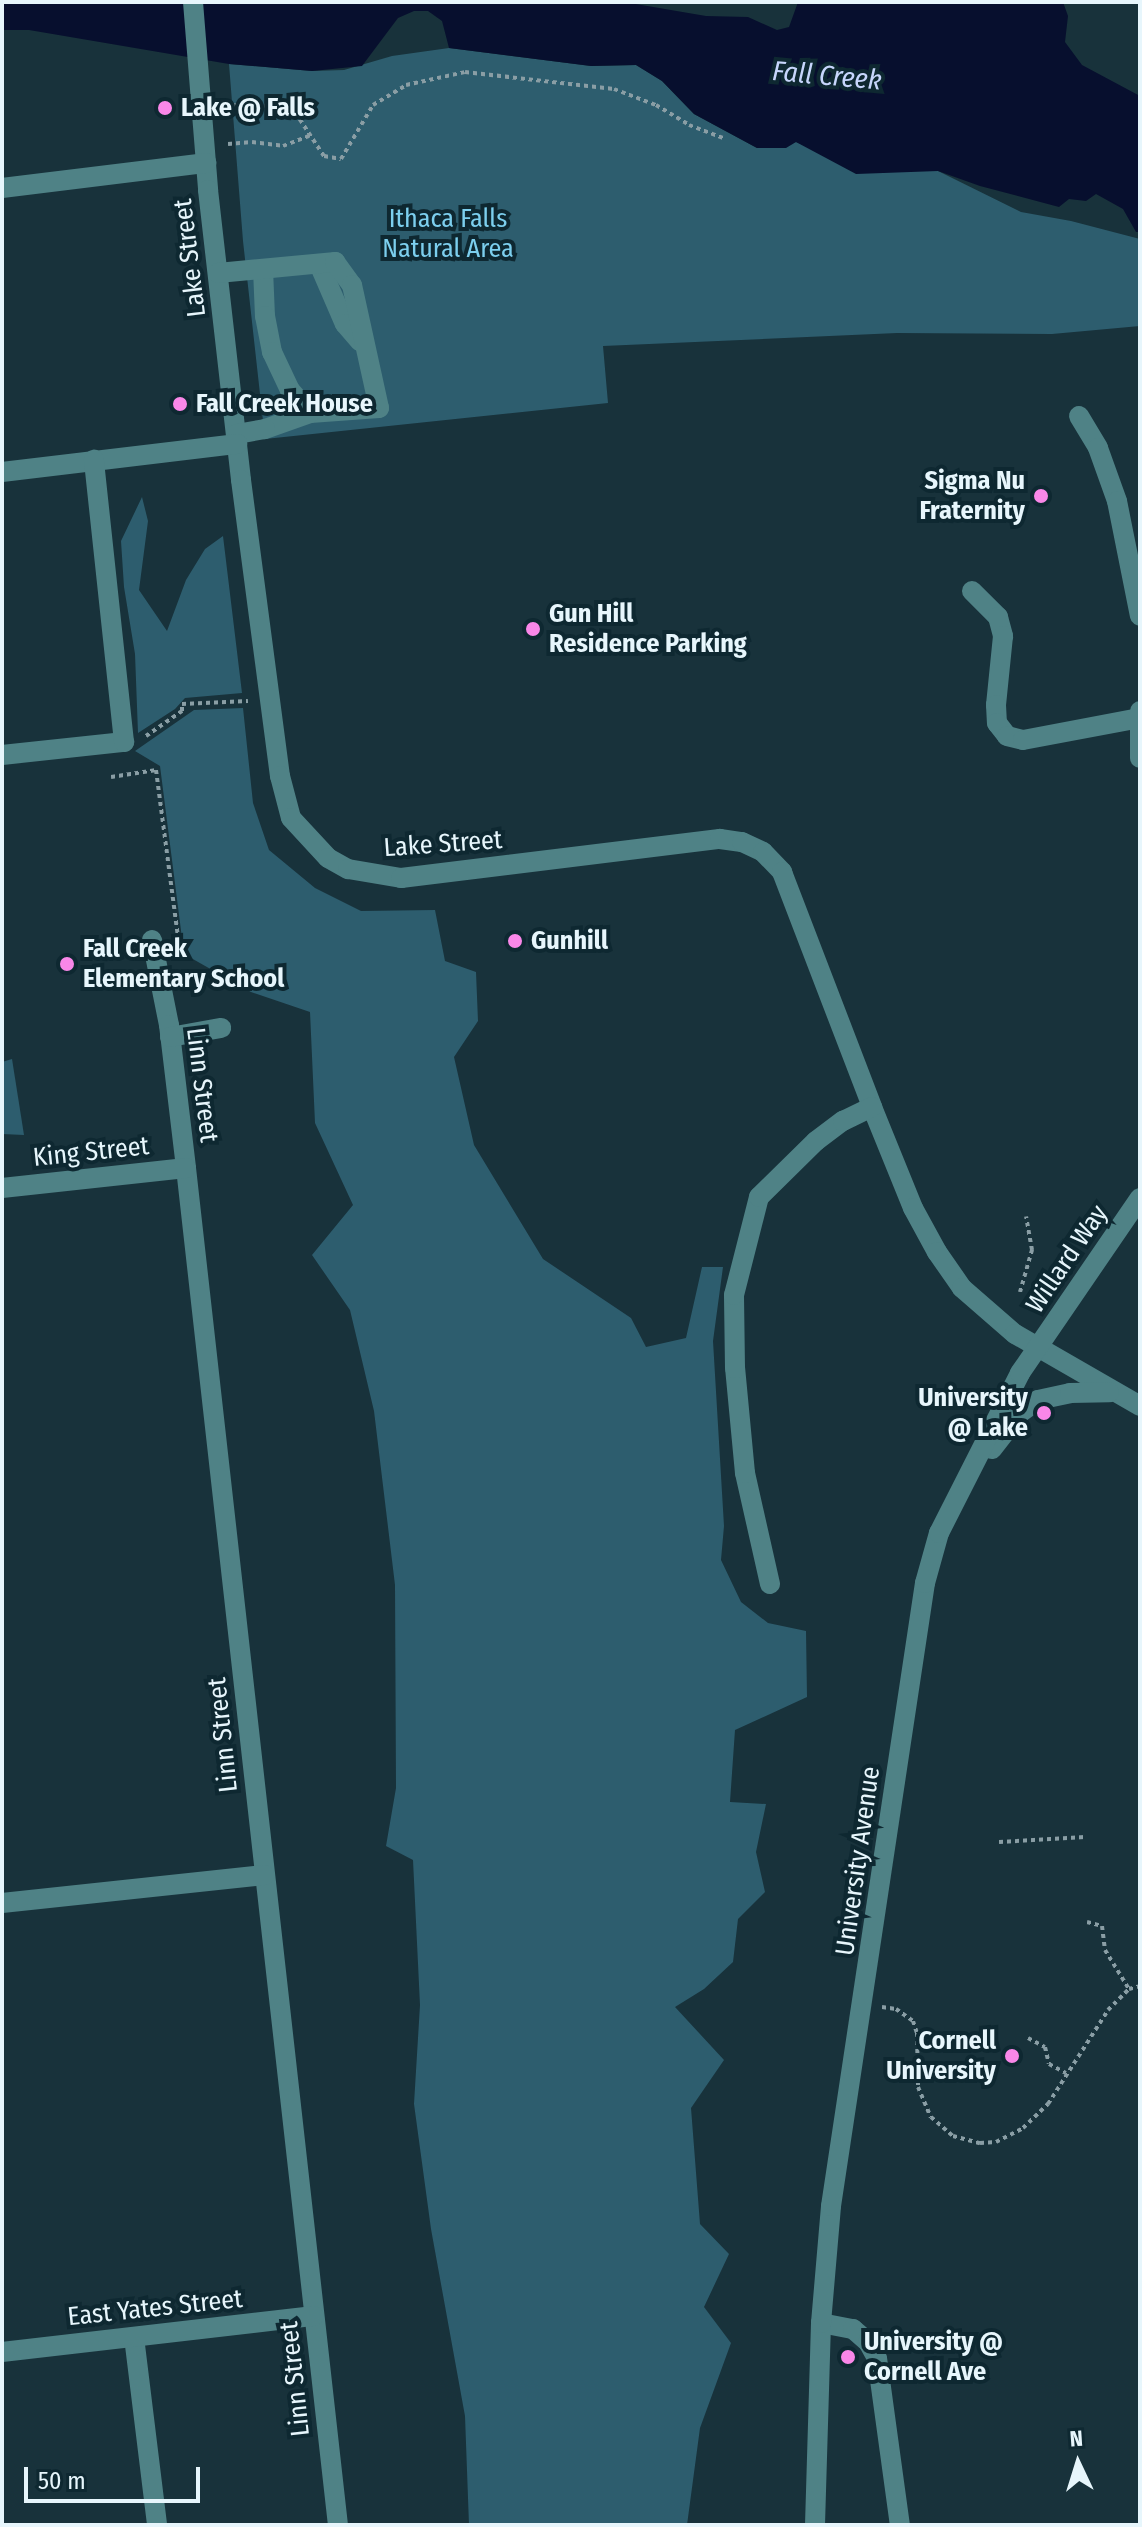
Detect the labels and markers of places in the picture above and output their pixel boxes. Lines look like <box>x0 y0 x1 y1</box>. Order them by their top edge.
place label: Lake @ Falls <box>181 92 315 124</box>
marker: Lake @ Falls <box>156 99 174 117</box>
place label: Fall Creek House <box>196 388 373 420</box>
marker: Fall Creek House <box>171 395 189 413</box>
place label: Sigma Nu Fraternity <box>920 465 1025 526</box>
marker: Sigma Nu Fraternity <box>1032 487 1050 505</box>
place label: Gun Hill Residence Parking <box>549 598 747 660</box>
marker: Gun Hill Residence Parking <box>524 620 542 638</box>
place label: Gunhill <box>531 925 608 957</box>
marker: Gunhill <box>506 932 524 950</box>
place label: Fall Creek Elementary School <box>83 933 284 994</box>
marker: Fall Creek Elementary School <box>58 955 76 973</box>
place label: University @ Lake <box>918 1382 1028 1444</box>
marker: University @ Lake <box>1035 1404 1053 1422</box>
place label: Cornell University <box>886 2025 996 2086</box>
marker: Cornell University <box>1003 2047 1021 2065</box>
place label: University @ Cornell Ave <box>864 2326 1003 2388</box>
marker: University @ Cornell Ave <box>839 2348 857 2366</box>

